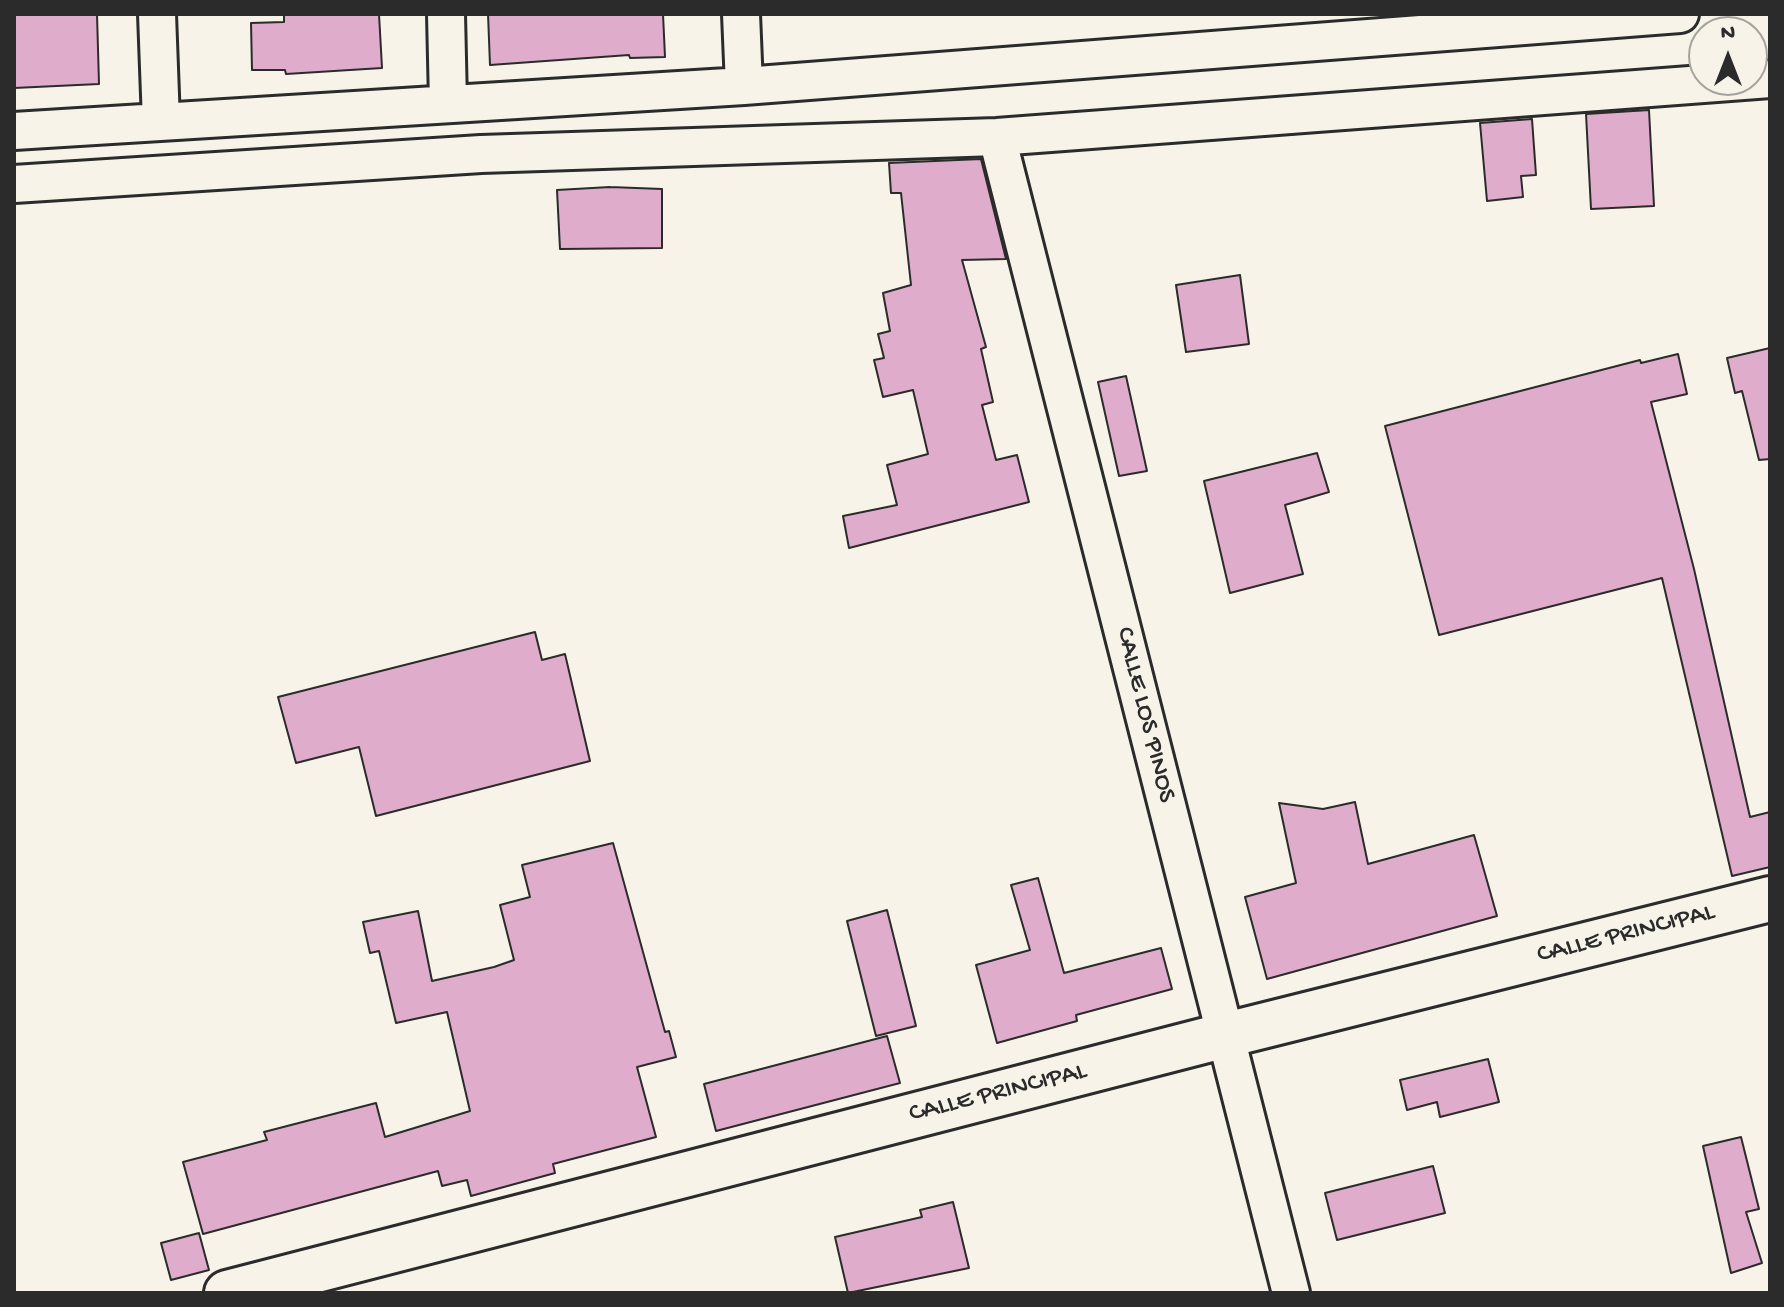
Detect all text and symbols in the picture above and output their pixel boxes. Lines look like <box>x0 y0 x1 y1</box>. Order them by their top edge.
north arrow <box>1688 16 1768 96</box>
text: N <box>1721 21 1735 47</box>
street label: CALLE LOS PINOS <box>1107 624 1181 806</box>
street label: CALLE PRINCIPAL <box>1534 898 1718 972</box>
street label: CALLE PRINCIPAL <box>906 1057 1090 1131</box>

